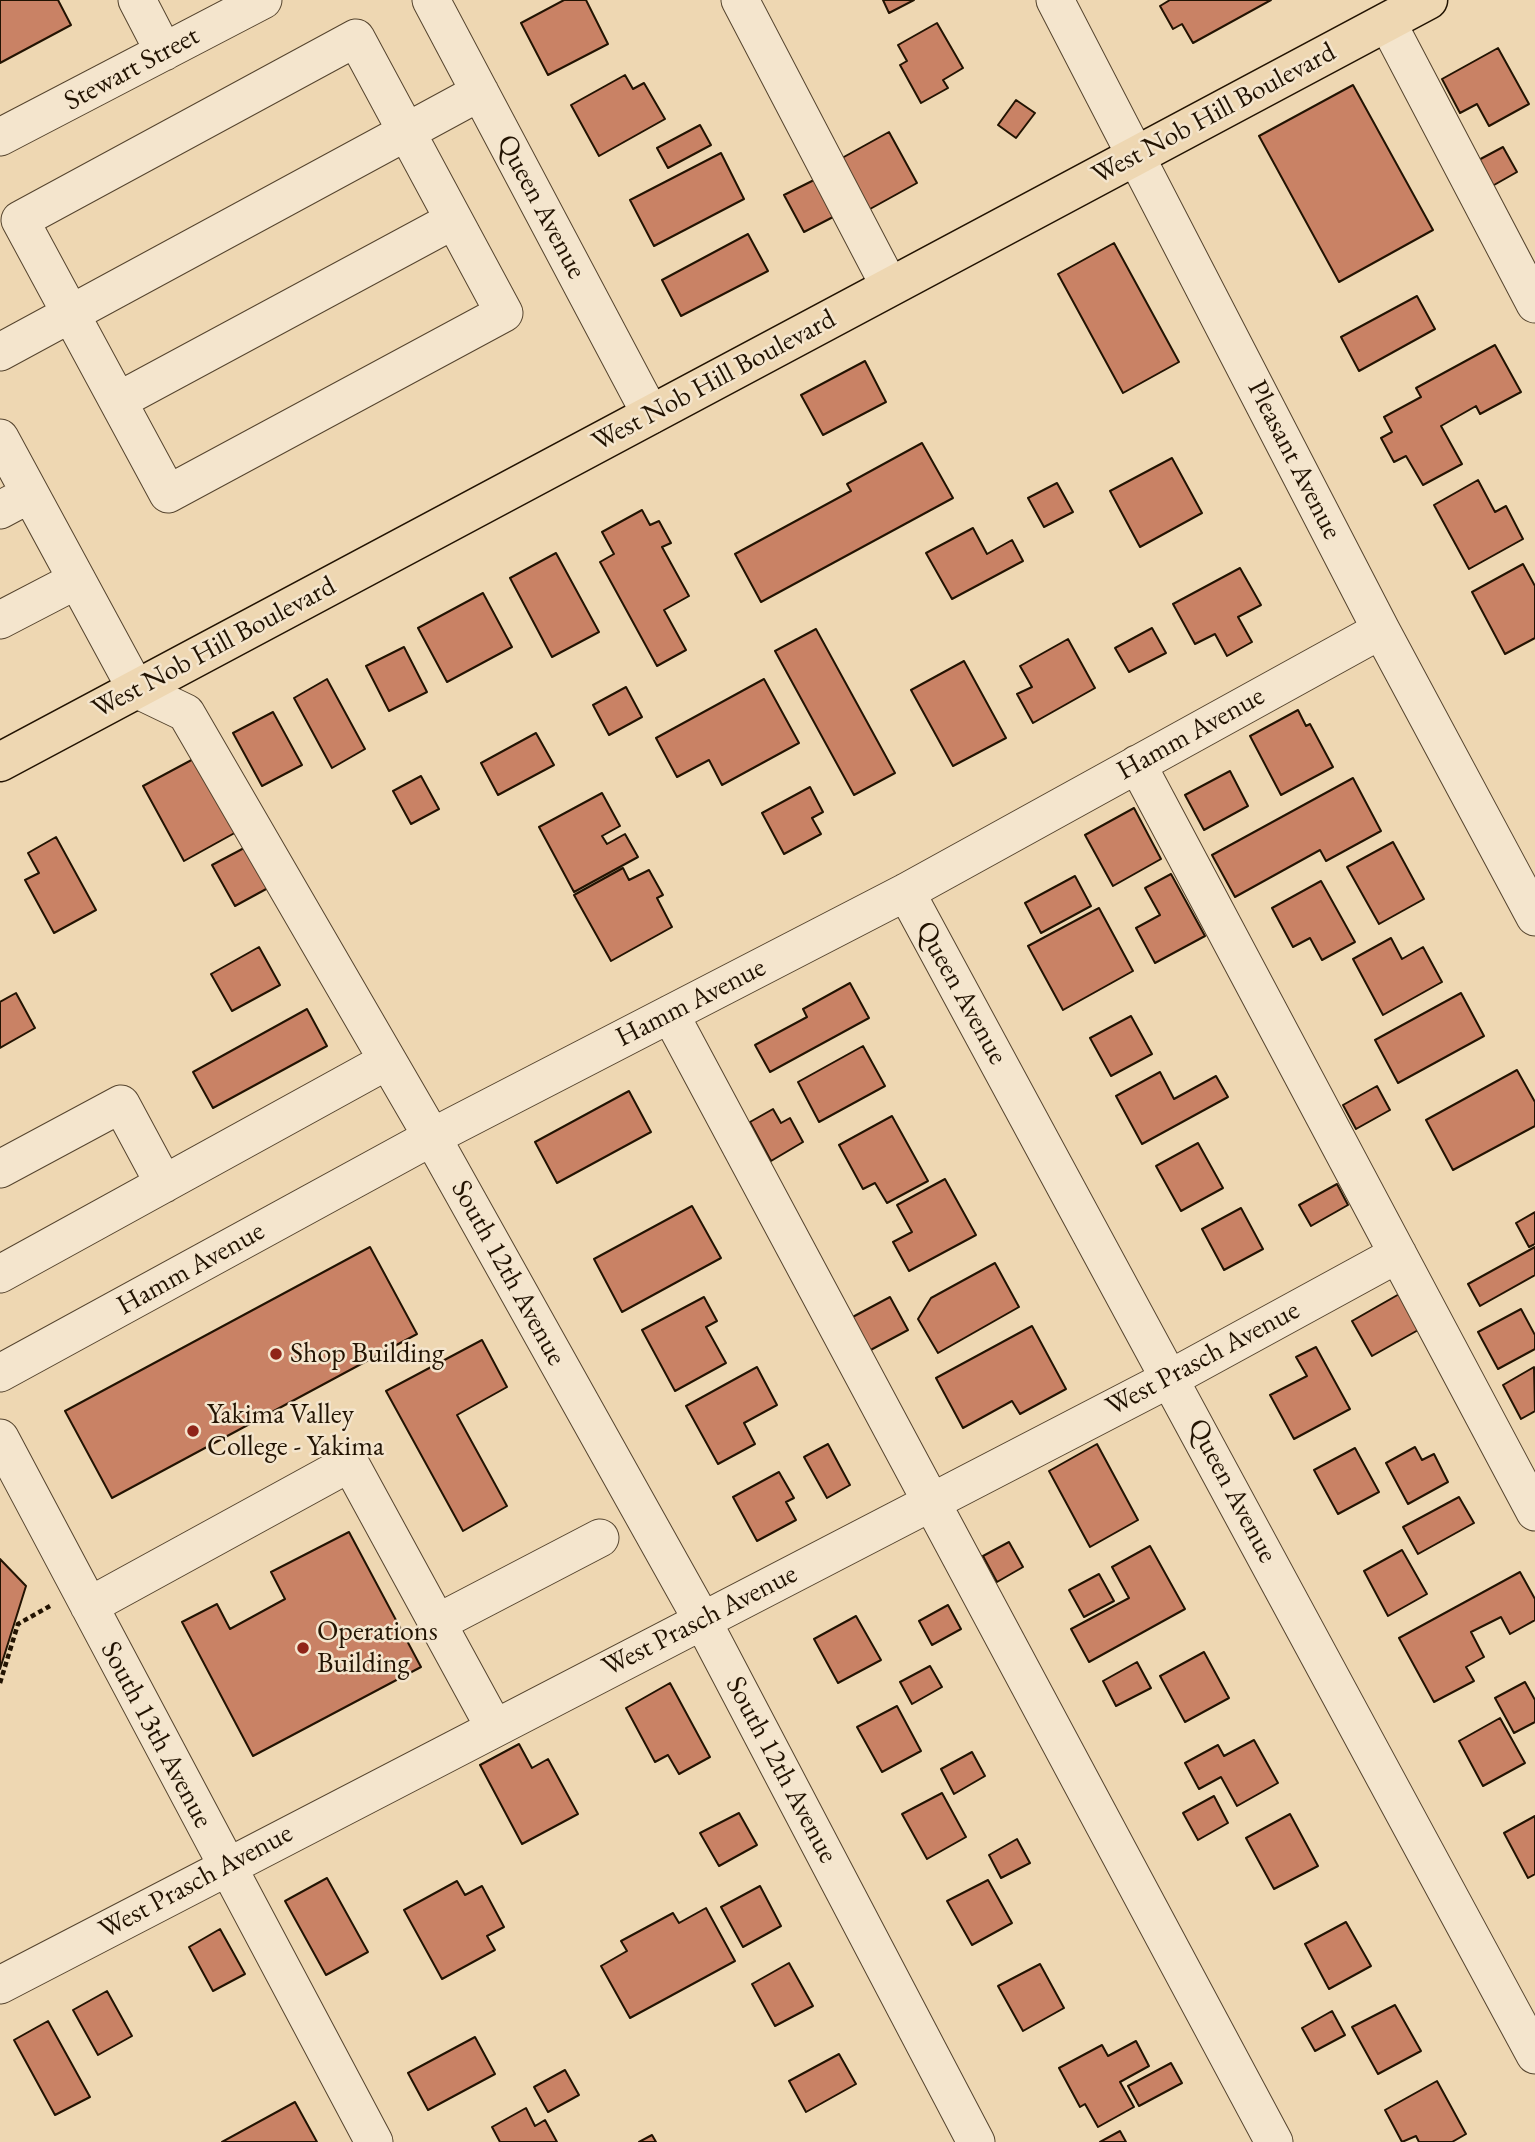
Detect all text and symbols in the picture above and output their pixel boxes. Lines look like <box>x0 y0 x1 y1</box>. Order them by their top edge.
street label: Stewart Street <box>59 19 205 119</box>
street label: West Nob Hill Boulevard <box>1086 36 1342 192</box>
street label: Queen Avenue <box>489 129 593 285</box>
street label: West Nob Hill Boulevard <box>586 303 842 459</box>
street label: Pleasant Avenue <box>1240 375 1348 545</box>
street label: West Nob Hill Boulevard <box>86 570 342 726</box>
street label: Hamm Avenue <box>1111 680 1271 788</box>
street label: Queen Avenue <box>908 916 1014 1070</box>
street label: Hamm Avenue <box>611 951 771 1055</box>
street label: South 12th Avenue <box>443 1175 573 1371</box>
street label: Hamm Avenue <box>111 1215 271 1323</box>
street label: West Prasch Avenue <box>1101 1294 1305 1424</box>
place label: Shop Building <box>290 1337 444 1371</box>
marker: Shop Building <box>268 1346 284 1362</box>
place label: Yakima Valley College - Yakima <box>207 1398 384 1464</box>
street label: Queen Avenue <box>1180 1413 1284 1569</box>
marker: Yakima Valley College - Yakima <box>185 1423 201 1439</box>
street label: West Prasch Avenue <box>597 1557 803 1685</box>
place label: Operations Building <box>317 1615 438 1681</box>
street label: South 13th Avenue <box>93 1636 219 1834</box>
marker: Operations Building <box>295 1640 311 1656</box>
street label: South 12th Avenue <box>718 1671 844 1869</box>
street label: West Prasch Avenue <box>94 1817 298 1947</box>

